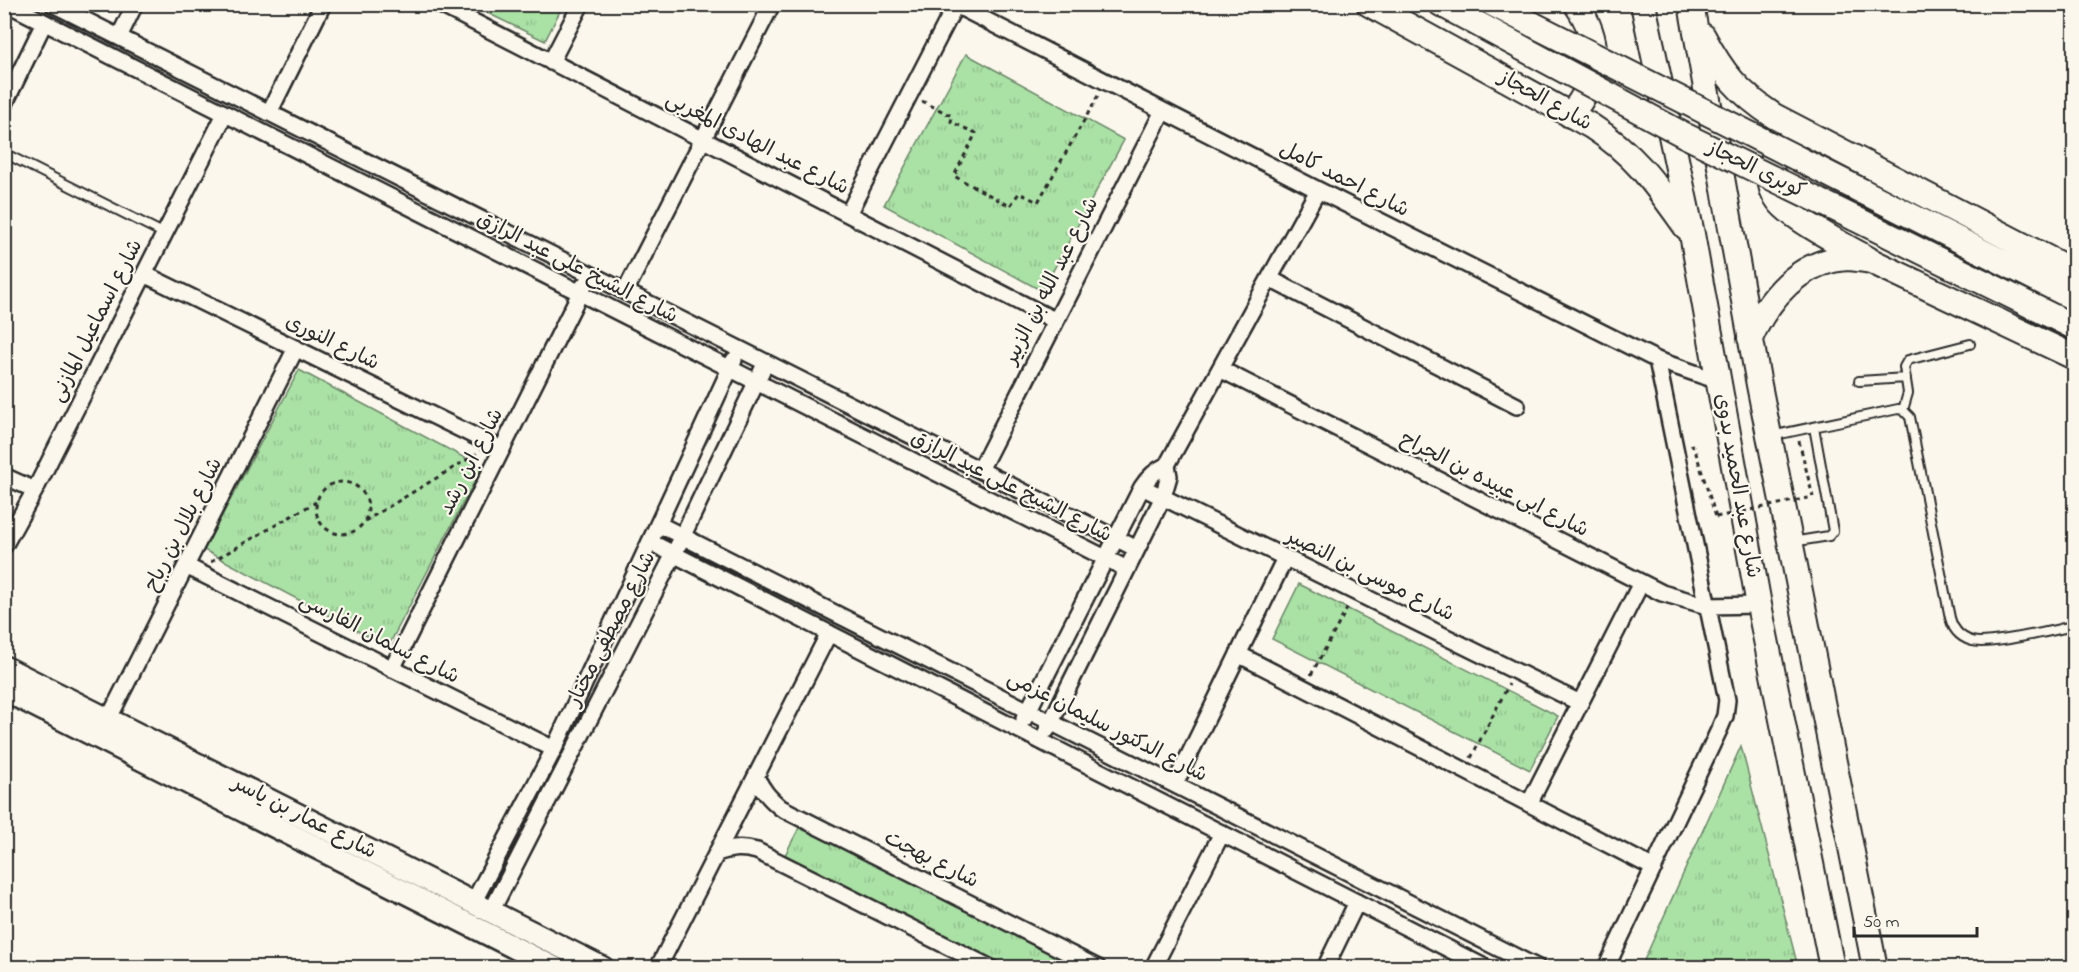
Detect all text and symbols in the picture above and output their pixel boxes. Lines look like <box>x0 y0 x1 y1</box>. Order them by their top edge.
street label: شارع الحجاز <box>1491 62 1597 139</box>
street label: شارع عبد الهادى المغربى <box>660 85 854 203</box>
street label: كوبرى الحجاز <box>1700 132 1810 207</box>
street label: شارع احمد كامل <box>1274 134 1414 226</box>
street label: شارع عبد الله بن الزبير <box>996 192 1107 372</box>
street label: شارع الشيخ على عبد الرازق <box>471 204 683 332</box>
street label: شارع اسماعيل المازنى <box>43 234 151 408</box>
street label: شارع النورى <box>280 307 384 379</box>
street label: شارع عبد الحميد بدوى <box>1706 391 1768 581</box>
street label: شارع ابن رشد <box>432 403 512 521</box>
street label: شارع الشيخ على عبد الرازق <box>905 423 1117 551</box>
street label: شارع ابى عبيده بن الجراح <box>1394 424 1594 546</box>
street label: شارع بلال بن رباح <box>137 453 231 597</box>
street label: شارع موسى بن النصير <box>1279 521 1459 630</box>
street label: شارع مصطفى مختار <box>559 546 664 713</box>
street label: شارع سلمان الفارسى <box>294 586 464 692</box>
street label: شارع الدكتور سليمان عزمى <box>1002 663 1212 791</box>
street label: شارع عمار بن ياسر <box>225 768 381 867</box>
street label: شارع بهجت <box>878 823 984 897</box>
scale bar <box>1854 900 1977 938</box>
text: 50 m <box>1863 910 1900 936</box>

